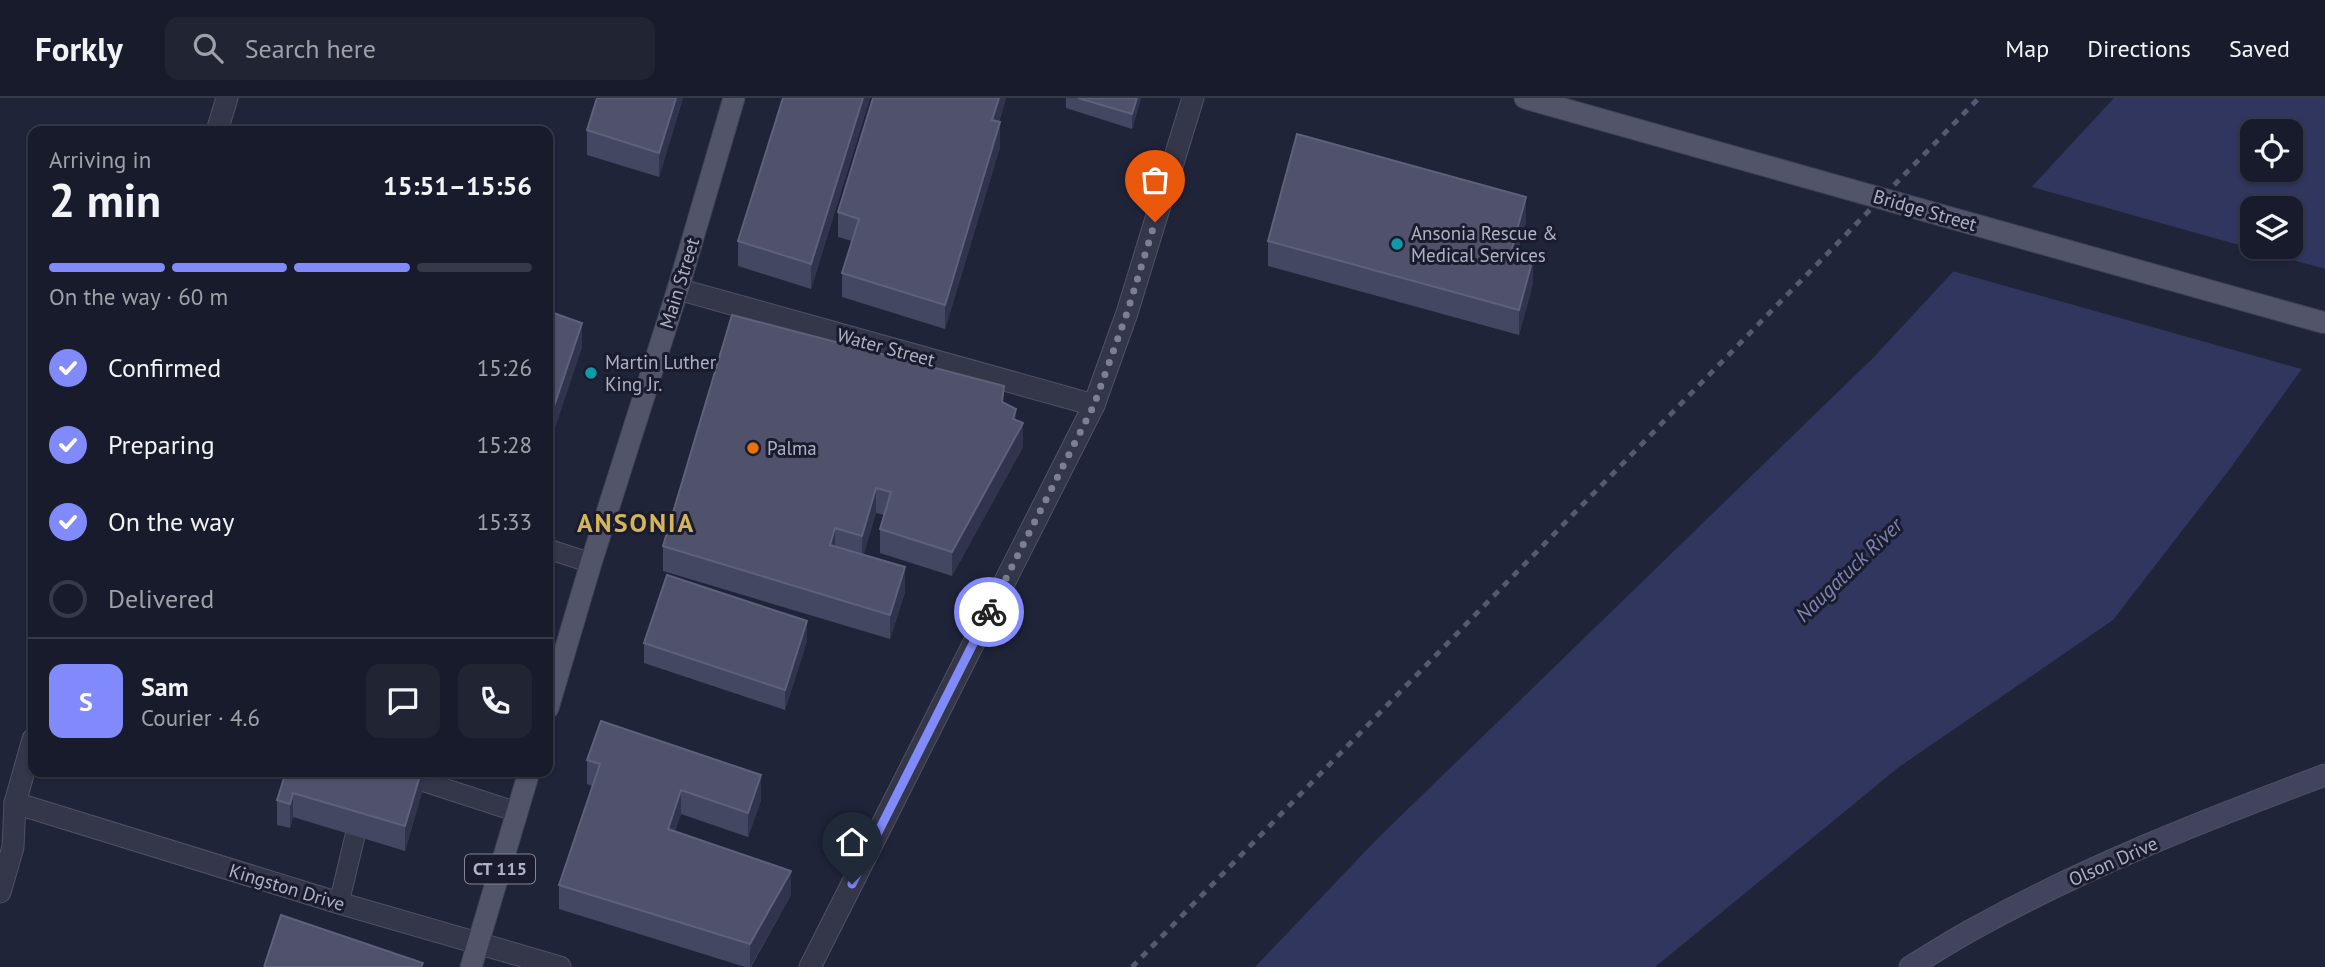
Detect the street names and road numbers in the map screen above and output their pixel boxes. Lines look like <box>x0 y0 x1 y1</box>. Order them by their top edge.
street label: Bridge Street <box>1871 184 1980 236</box>
street label: Main Street <box>654 234 704 331</box>
street label: Water Street <box>834 322 938 372</box>
street label: Olson Drive <box>2065 831 2161 891</box>
road number: CT 115 <box>465 854 535 884</box>
street label: Kingston Drive <box>226 858 348 916</box>

